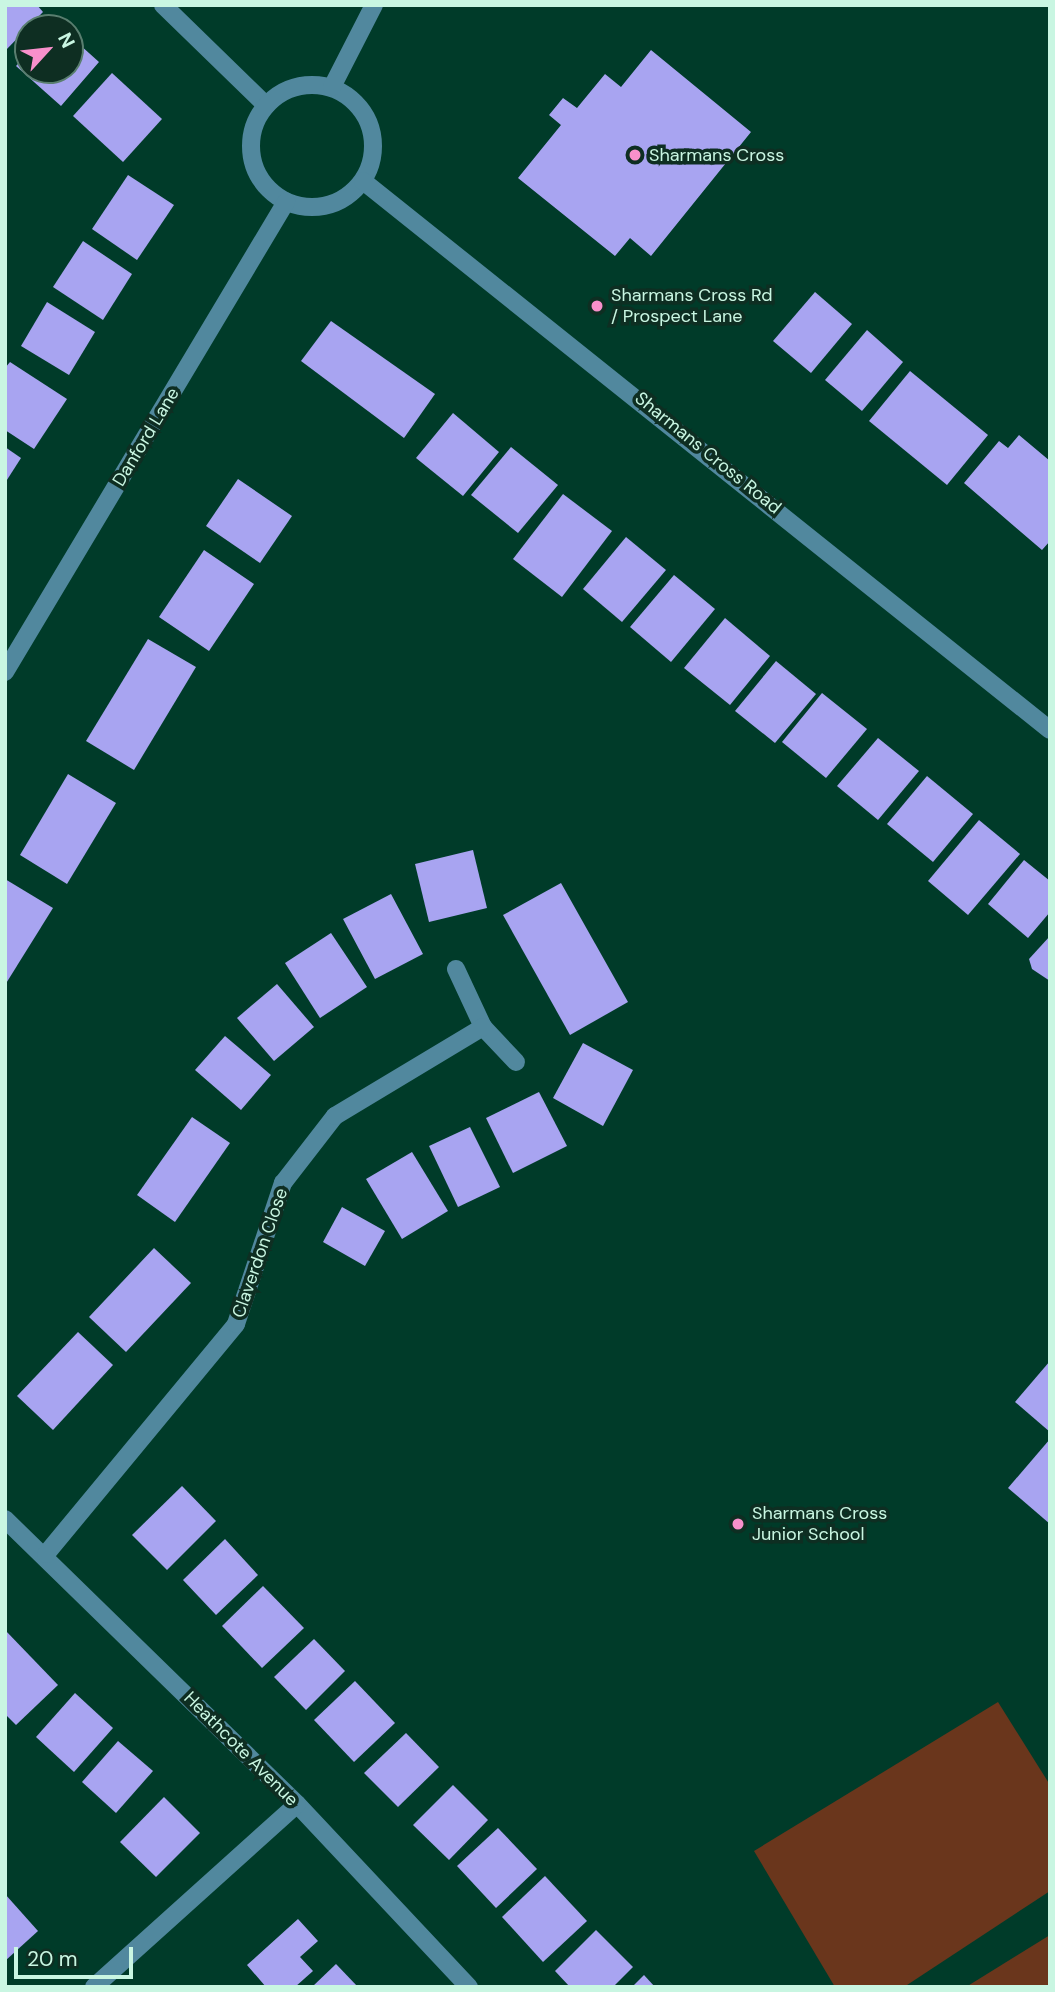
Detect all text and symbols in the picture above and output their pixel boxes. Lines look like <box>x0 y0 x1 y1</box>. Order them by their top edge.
north arrow <box>14 14 84 84</box>
text: N <box>52 28 81 52</box>
place label: Sharmans Cross <box>649 144 784 166</box>
marker: Sharmans Cross <box>627 147 643 163</box>
place label: Sharmans Cross Rd / Prospect Lane <box>611 285 772 328</box>
marker: Sharmans Cross Rd / Prospect Lane <box>589 298 605 314</box>
street label: Danford Lane <box>108 384 184 490</box>
street label: Sharmans Cross Road <box>631 387 785 519</box>
street label: Claverdon Close <box>228 1185 292 1321</box>
place label: Sharmans Cross Junior School <box>752 1503 887 1546</box>
marker: Sharmans Cross Junior School <box>730 1516 746 1532</box>
street label: Heathcote Avenue <box>179 1687 303 1811</box>
scale bar <box>18 1932 136 1976</box>
text: 20 m <box>27 1945 78 1973</box>

